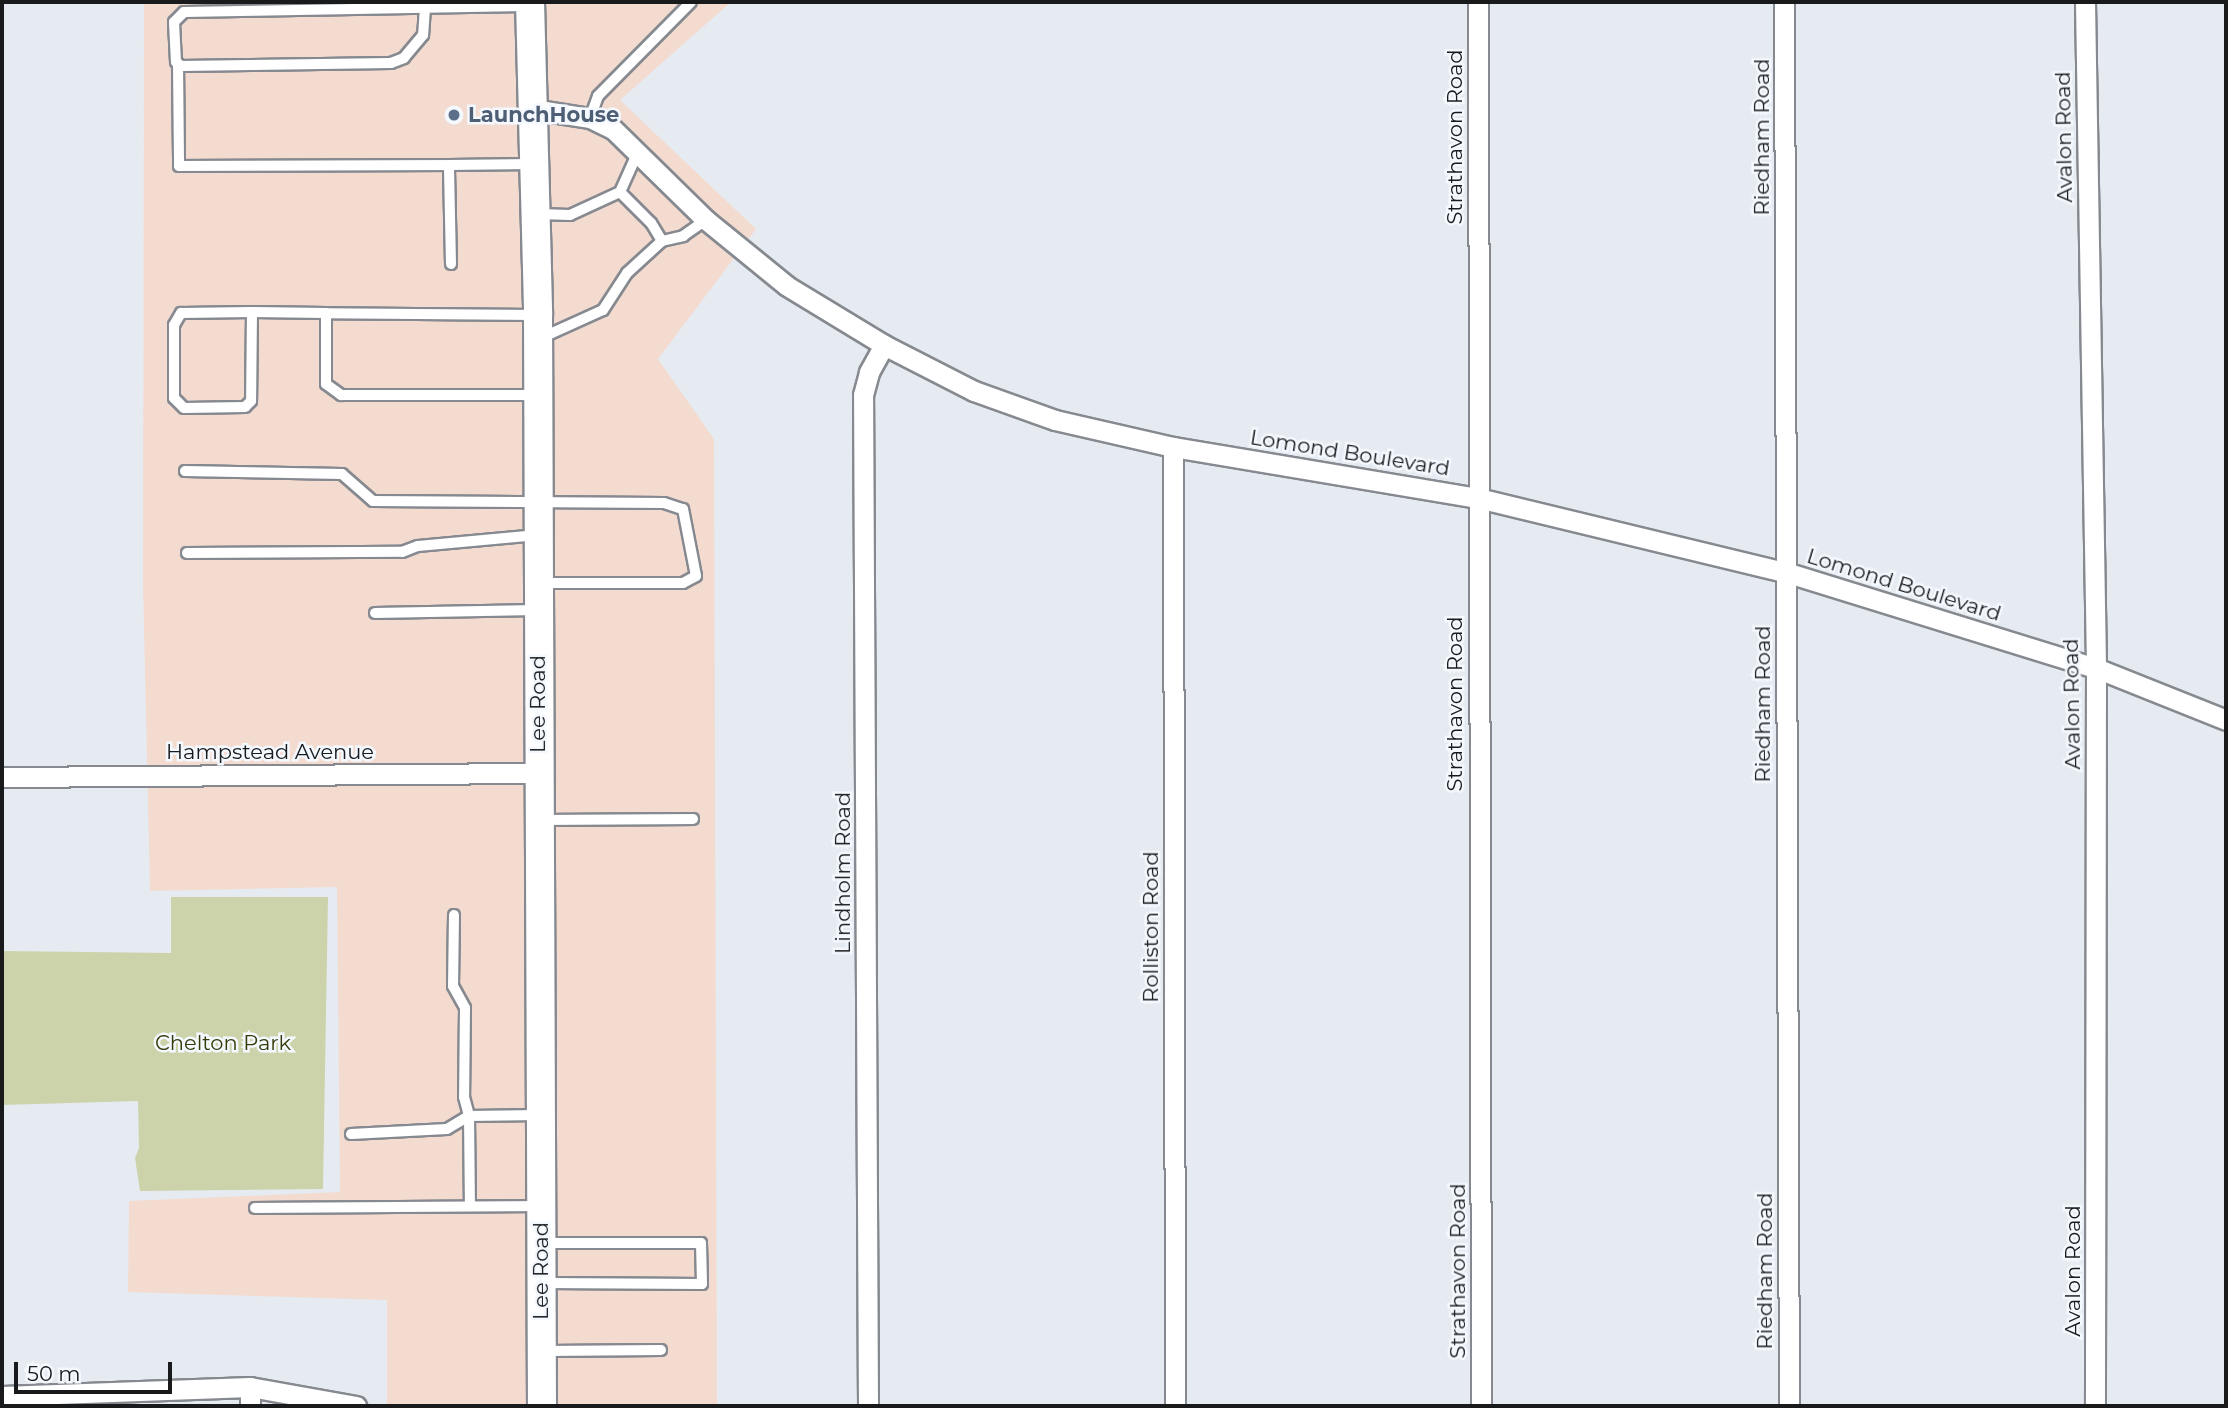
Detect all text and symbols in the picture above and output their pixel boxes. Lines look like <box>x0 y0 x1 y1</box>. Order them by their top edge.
street label: Strathavon Road <box>1442 49 1468 225</box>
street label: Riedham Road <box>1749 58 1775 216</box>
street label: Avalon Road <box>2050 71 2078 203</box>
place label: LaunchHouse <box>468 102 619 128</box>
marker: LaunchHouse <box>446 107 462 123</box>
street label: Lomond Boulevard <box>1248 425 1452 481</box>
street label: Lomond Boulevard <box>1804 543 2004 627</box>
street label: Strathavon Road <box>1442 616 1468 792</box>
street label: Riedham Road <box>1750 625 1776 783</box>
street label: Avalon Road <box>2058 638 2086 770</box>
street label: Lee Road <box>525 655 551 753</box>
street label: Hampstead Avenue <box>166 739 374 765</box>
street label: Lindholm Road <box>830 792 856 954</box>
street label: Rolliston Road <box>1138 851 1164 1003</box>
park label: Chelton Park <box>155 1030 291 1056</box>
street label: Strathavon Road <box>1445 1183 1471 1359</box>
street label: Riedham Road <box>1752 1192 1778 1350</box>
street label: Avalon Road <box>2060 1205 2086 1337</box>
street label: Lee Road <box>528 1222 554 1320</box>
scale bar <box>18 1348 175 1392</box>
text: 50 m <box>27 1361 81 1386</box>

